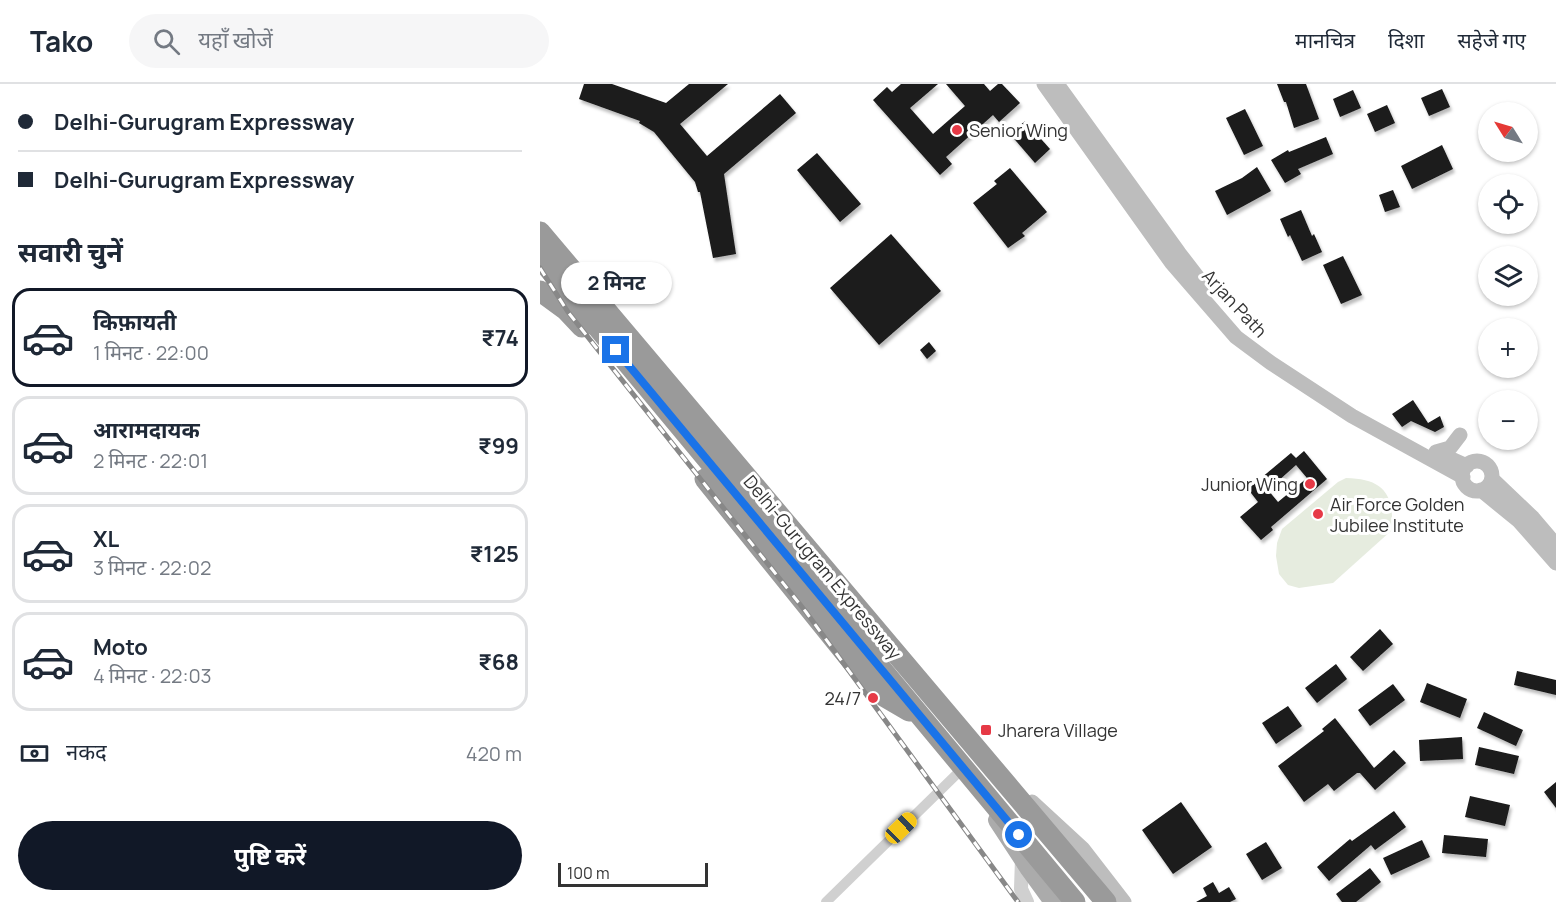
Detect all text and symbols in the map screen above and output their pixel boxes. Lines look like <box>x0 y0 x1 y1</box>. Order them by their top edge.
search box <box>129 14 549 68</box>
text: Tako <box>30 22 93 60</box>
icon: search <box>150 25 183 58</box>
text: यहाँ खोजें <box>198 25 273 55</box>
text: मानचित्र <box>1295 26 1355 54</box>
text: दिशा <box>1388 26 1424 54</box>
text: सहेजे गए <box>1457 26 1526 54</box>
north arrow <box>1478 102 1538 162</box>
map controls <box>1478 102 1538 450</box>
text: Delhi-Gurugram Expressway <box>54 107 354 137</box>
place label: Senior Wing <box>969 118 1068 142</box>
marker: Senior Wing <box>950 123 964 137</box>
text: Delhi-Gurugram Expressway <box>54 165 354 195</box>
button: locate <box>1478 174 1538 234</box>
text: सवारी चुनें <box>18 233 123 270</box>
button: layers <box>1478 246 1538 306</box>
callout: 2 मिनट <box>560 263 672 305</box>
street label: Arjan Path <box>1197 264 1273 342</box>
text: 2 मिनट <box>588 269 645 296</box>
text: किफ़ायती <box>93 307 177 337</box>
icon: car <box>21 311 75 365</box>
button: + <box>1478 318 1538 378</box>
text: ₹74 <box>481 323 519 353</box>
route end <box>602 336 629 363</box>
text: 1 मिनट · 22:00 <box>93 339 209 366</box>
button: − <box>1478 390 1538 450</box>
text: आरामदायक <box>93 415 200 445</box>
icon: car <box>21 419 75 473</box>
text: ₹99 <box>478 431 519 461</box>
text: 2 मिनट · 22:01 <box>93 447 208 474</box>
street label: Delhi-Gurugram Expressway <box>739 470 908 665</box>
place label: Junior Wing <box>1201 472 1298 496</box>
marker: Junior Wing <box>1303 477 1317 491</box>
place label: Air Force Golden Jubilee Institute <box>1330 492 1464 537</box>
marker: Air Force Golden Jubilee Institute <box>1311 507 1325 521</box>
text: XL <box>93 524 119 554</box>
icon: car <box>21 527 75 581</box>
text: ₹125 <box>470 539 519 569</box>
text: 3 मिनट · 22:02 <box>93 554 211 581</box>
text: Moto <box>93 632 148 662</box>
icon: car <box>21 635 75 689</box>
text: ₹68 <box>478 647 519 677</box>
text: 4 मिनट · 22:03 <box>93 662 212 689</box>
place label: 24/7 <box>824 686 861 710</box>
marker: 24/7 <box>866 691 880 705</box>
place label: Jharera Village <box>998 718 1118 742</box>
marker: Jharera Village <box>979 723 993 737</box>
icon: cash <box>18 737 51 770</box>
text: नकद <box>66 737 107 767</box>
text: 420 m <box>466 740 522 767</box>
car <box>882 809 920 847</box>
button: पुष्टि करें <box>18 821 522 890</box>
route start <box>1005 821 1032 848</box>
scale bar <box>558 860 708 888</box>
text: 100 m <box>567 862 610 884</box>

